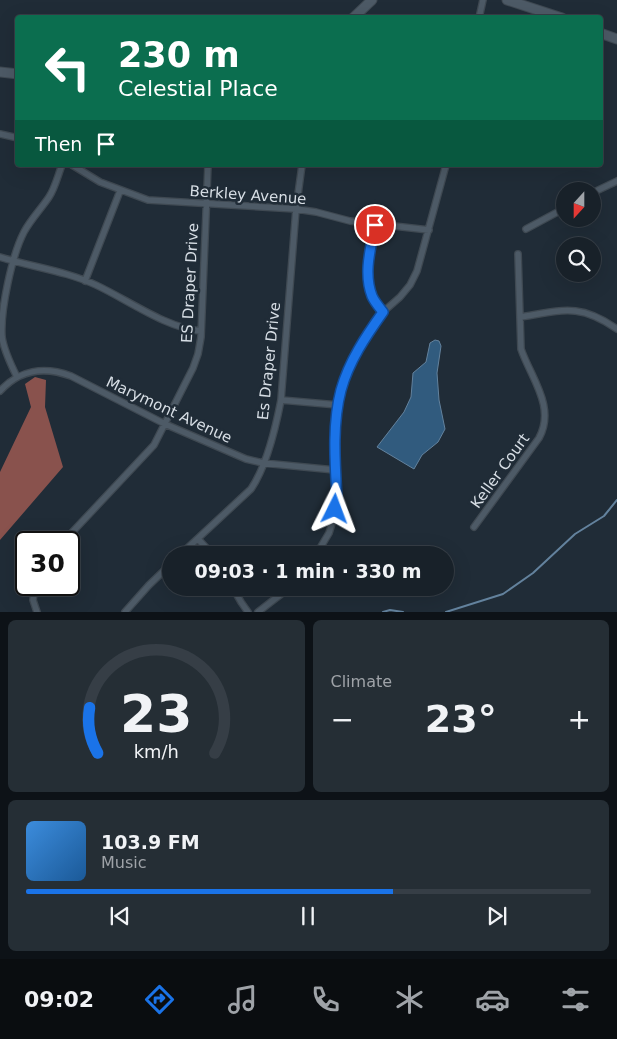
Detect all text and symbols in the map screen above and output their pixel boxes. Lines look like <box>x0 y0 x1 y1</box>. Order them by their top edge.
icon: left <box>35 35 100 100</box>
text: 230 m <box>118 35 240 75</box>
text: Celestial Place <box>118 76 278 101</box>
icon: arrive <box>92 130 120 158</box>
text: Then <box>35 133 82 155</box>
street label: Berkley Avenue <box>189 182 307 208</box>
north arrow <box>556 182 601 228</box>
map controls <box>556 182 601 282</box>
pin <box>354 204 396 246</box>
icon: arrive <box>361 211 389 239</box>
street label: ES Draper Drive <box>178 222 202 344</box>
button: search <box>556 237 601 282</box>
street label: Es Draper Drive <box>254 301 284 421</box>
street label: Marymont Avenue <box>103 373 235 447</box>
street label: Keller Court <box>467 430 533 512</box>
position arrow <box>308 482 360 534</box>
speed limit sign: 30 <box>15 531 80 596</box>
text: 09:03 · 1 min · 330 m <box>194 560 422 582</box>
text: Climate <box>331 672 392 691</box>
text: 23 <box>120 684 192 744</box>
text: 23° <box>425 697 497 741</box>
text: − <box>331 703 354 736</box>
text: + <box>568 703 591 736</box>
text: km/h <box>134 741 179 762</box>
text: 103.9 FM <box>101 831 200 853</box>
text: Music <box>101 853 147 872</box>
icon: previous <box>106 902 134 930</box>
icon: pause <box>294 902 322 930</box>
icon: next <box>483 902 511 930</box>
icon: directions <box>142 982 177 1017</box>
icon: music <box>225 982 260 1017</box>
icon: phone <box>308 982 343 1017</box>
icon: climate <box>392 982 427 1017</box>
icon: car <box>475 982 510 1017</box>
icon: filters <box>558 982 593 1017</box>
text: 09:02 <box>24 987 94 1012</box>

